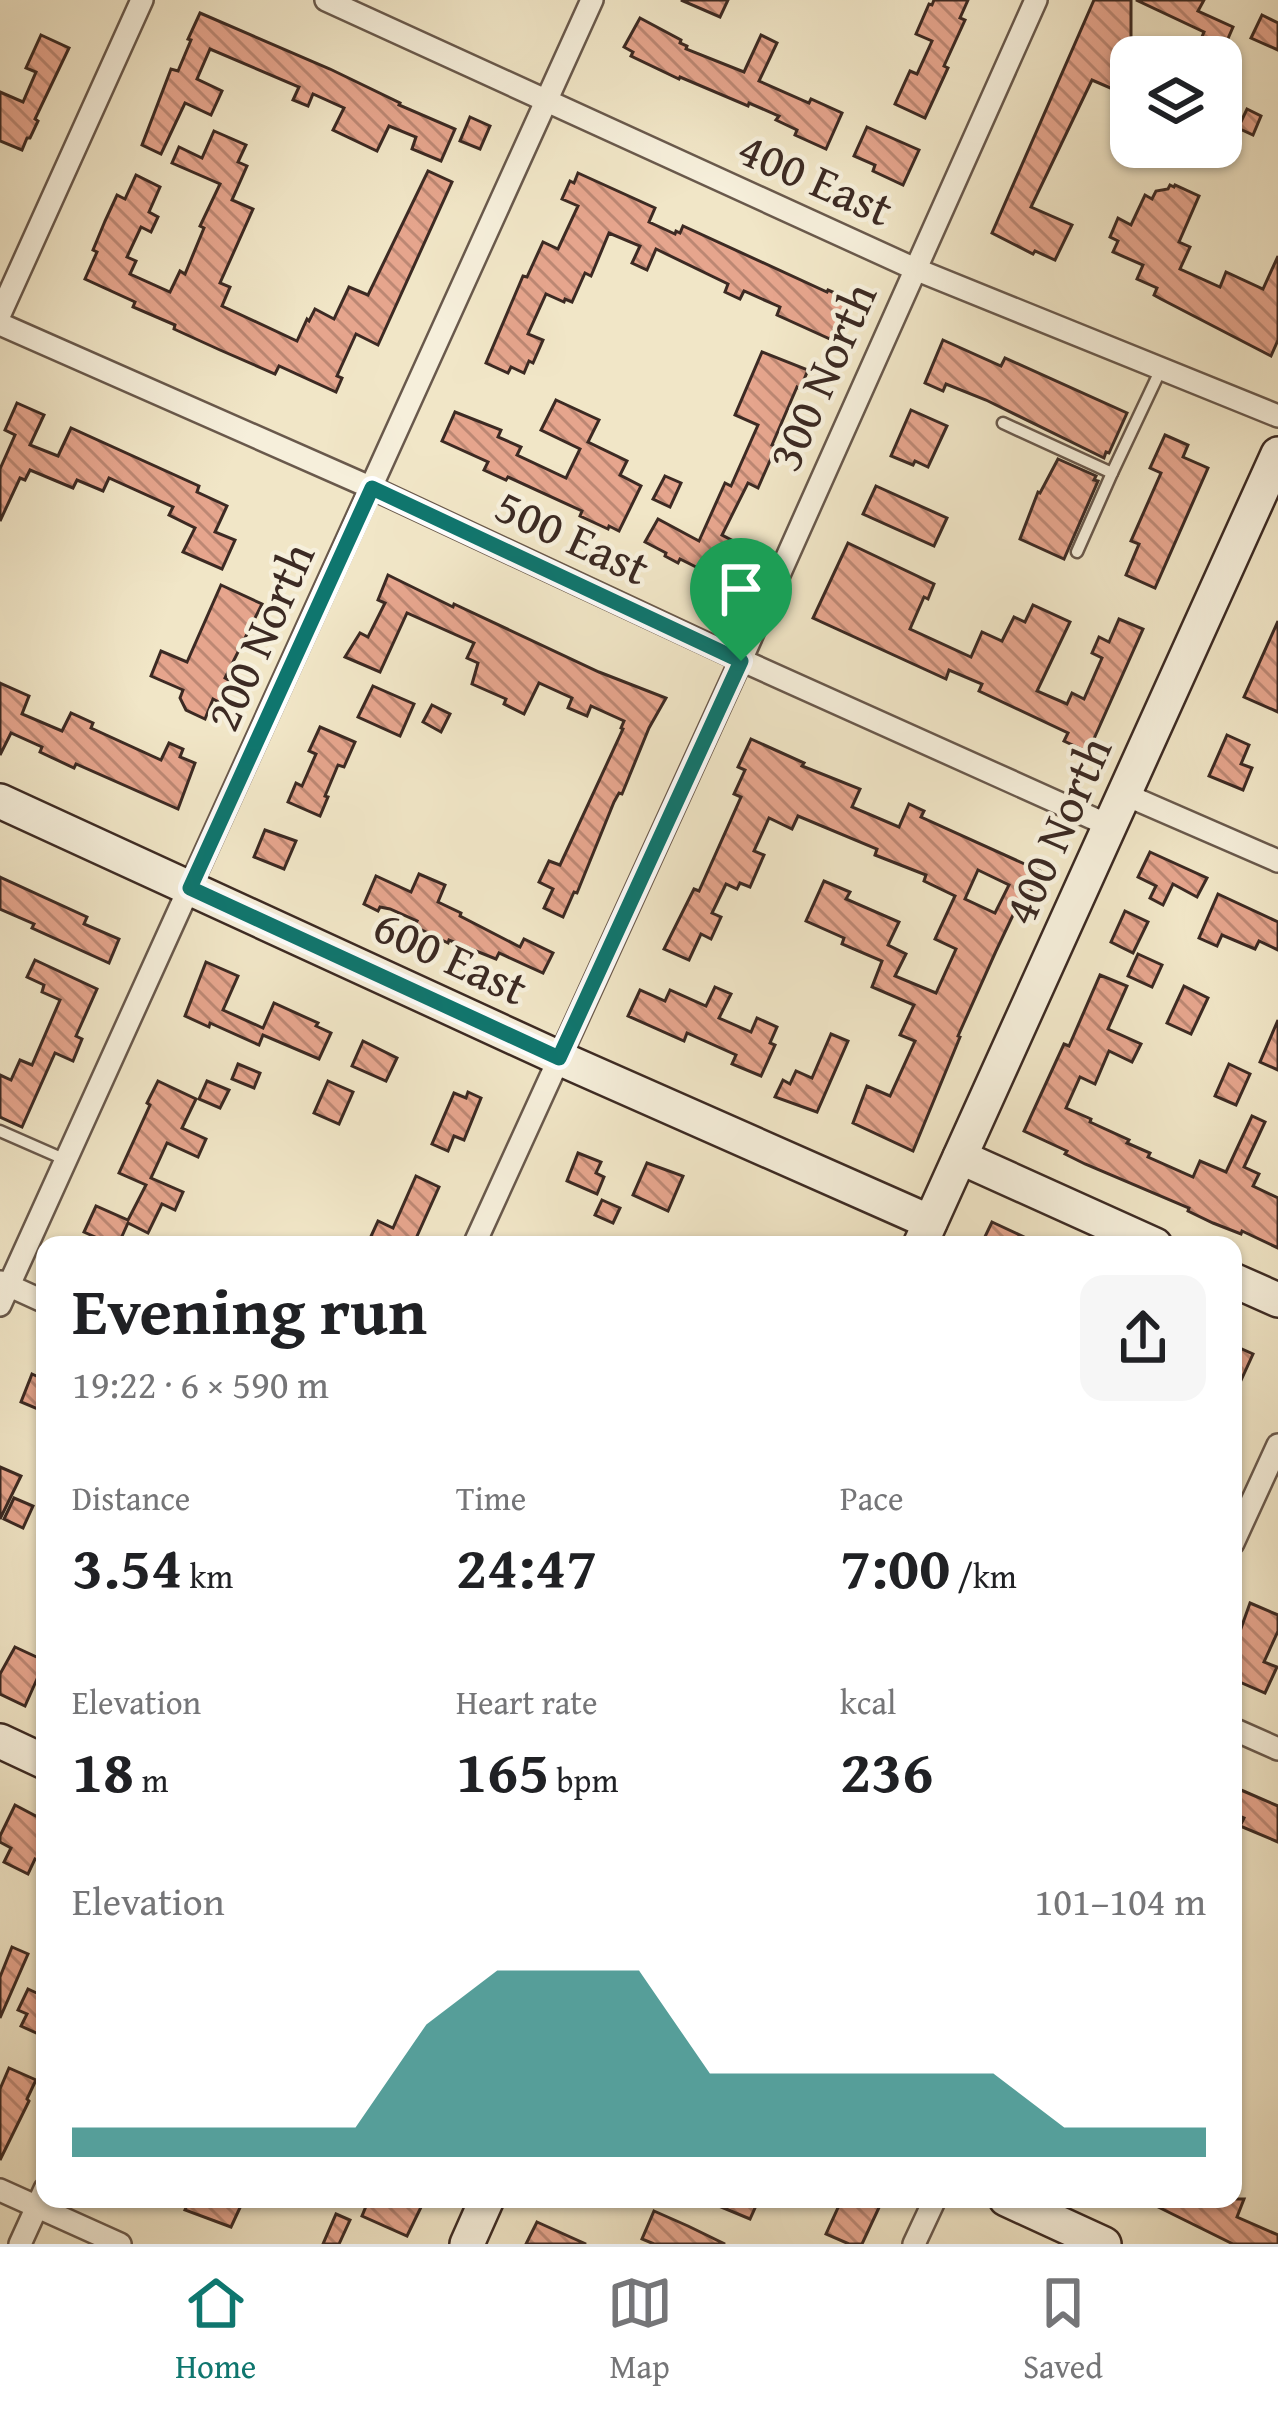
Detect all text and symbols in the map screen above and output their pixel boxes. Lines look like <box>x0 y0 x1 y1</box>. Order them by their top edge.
map controls <box>1110 36 1242 168</box>
button: layers <box>1110 36 1242 168</box>
street label: 400 East <box>727 112 905 244</box>
street label: 300 North <box>748 270 894 482</box>
street label: 500 East <box>484 469 662 603</box>
street label: 200 North <box>186 530 332 742</box>
pin <box>690 538 792 661</box>
icon: arrive <box>708 556 774 622</box>
street label: 400 North <box>983 724 1129 936</box>
street label: 600 East <box>362 889 540 1023</box>
text: Evening run <box>72 1261 427 1358</box>
button: share <box>1080 1275 1206 1401</box>
text: 19:22 · 6 × 590 m <box>72 1355 329 1412</box>
text: Distance <box>72 1474 190 1522</box>
text: Time <box>456 1474 526 1522</box>
text: Pace <box>840 1474 903 1522</box>
text: 3.54 <box>72 1522 182 1610</box>
text: 24:47 <box>456 1522 597 1610</box>
text: 7:00 <box>840 1522 950 1610</box>
text: km <box>182 1552 233 1600</box>
text: /km <box>950 1552 1017 1600</box>
text: Elevation <box>72 1678 201 1726</box>
text: Heart rate <box>456 1678 598 1726</box>
text: kcal <box>840 1678 896 1726</box>
text: 18 <box>72 1726 134 1814</box>
text: 165 <box>456 1726 549 1814</box>
text: 236 <box>840 1726 933 1814</box>
text: m <box>134 1756 168 1804</box>
text: bpm <box>549 1756 618 1804</box>
text: Elevation <box>72 1872 225 1929</box>
text: 101–104 m <box>1034 1872 1206 1929</box>
tab: Home <box>175 2270 256 2390</box>
tab: Map <box>607 2270 673 2390</box>
tab: Saved <box>1023 2270 1103 2390</box>

